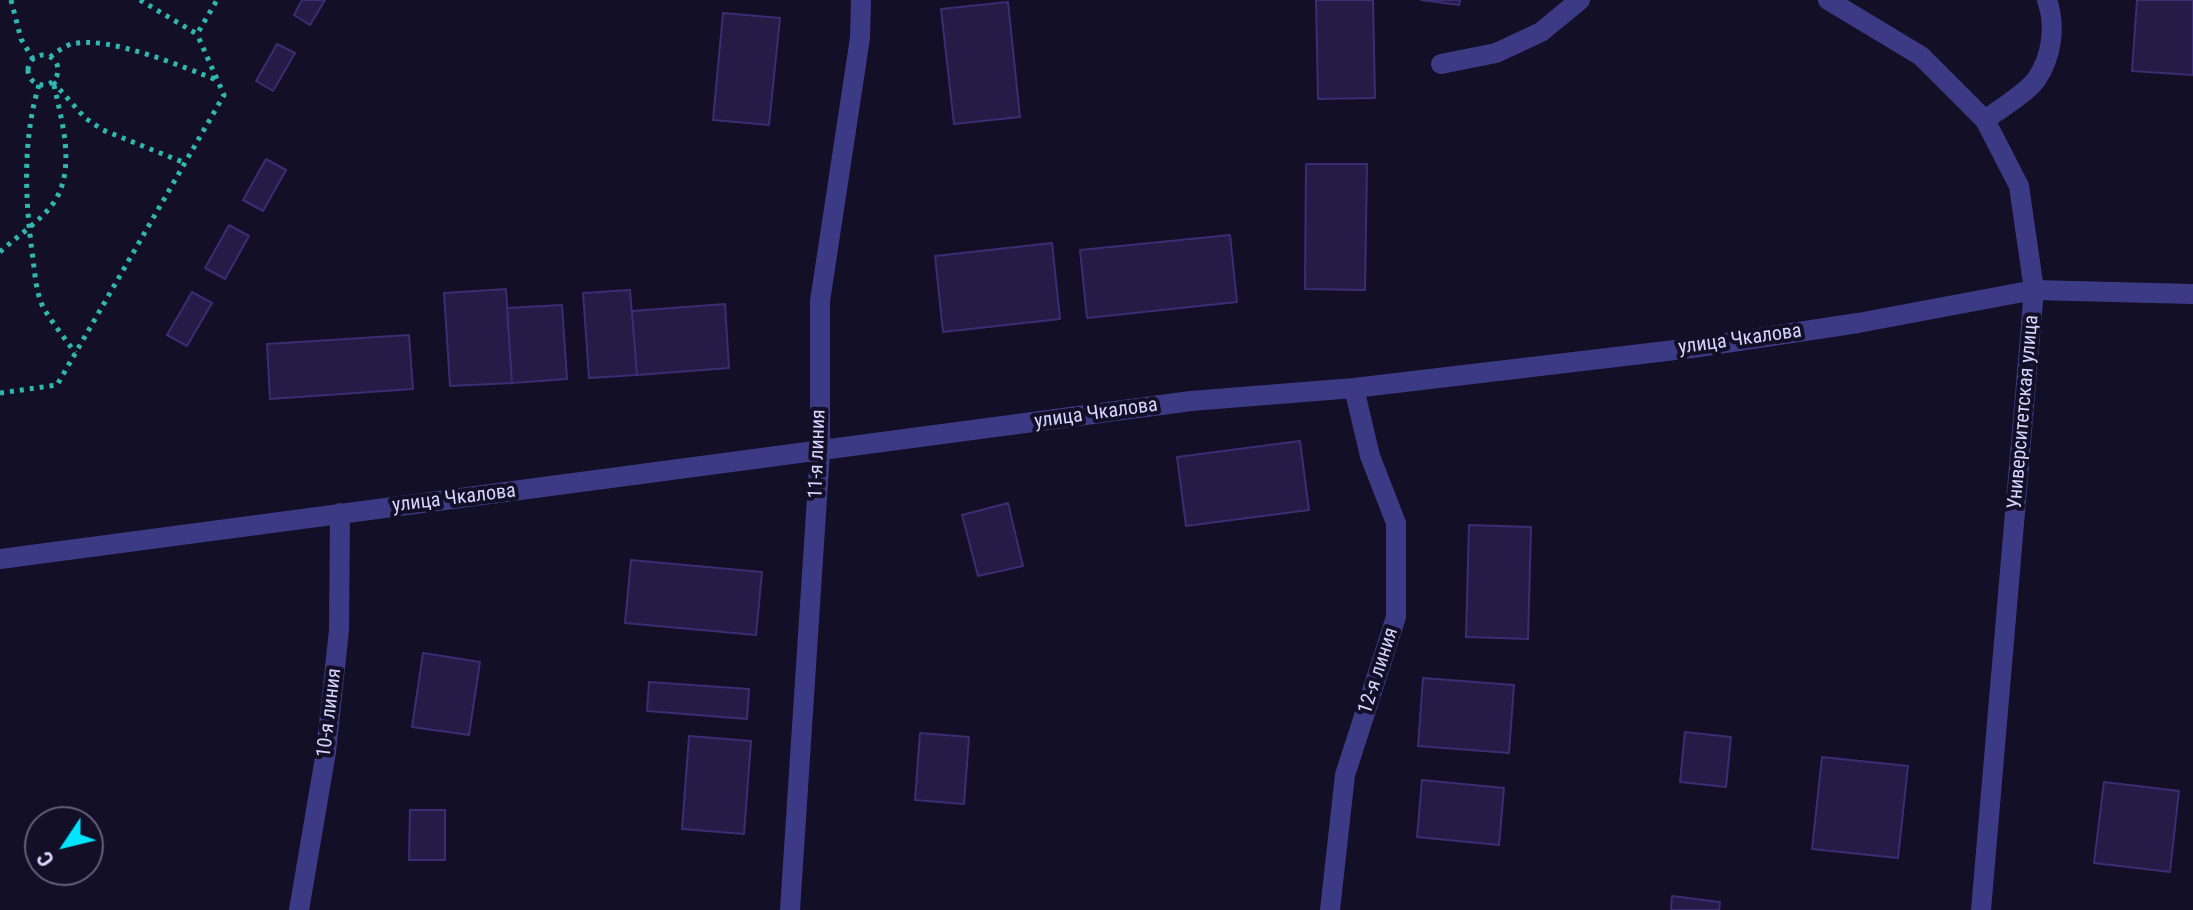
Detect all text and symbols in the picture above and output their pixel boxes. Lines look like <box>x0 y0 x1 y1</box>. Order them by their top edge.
street label: Университетская улица <box>2004 314 2044 510</box>
street label: улица Чкалова <box>1677 319 1803 361</box>
street label: улица Чкалова <box>1033 393 1159 435</box>
street label: 11-я линия <box>804 409 832 499</box>
street label: улица Чкалова <box>391 480 517 518</box>
street label: 12-я линия <box>1354 625 1404 717</box>
street label: 10-я линия <box>313 667 347 759</box>
north arrow <box>24 806 104 886</box>
text: С <box>32 847 59 871</box>

